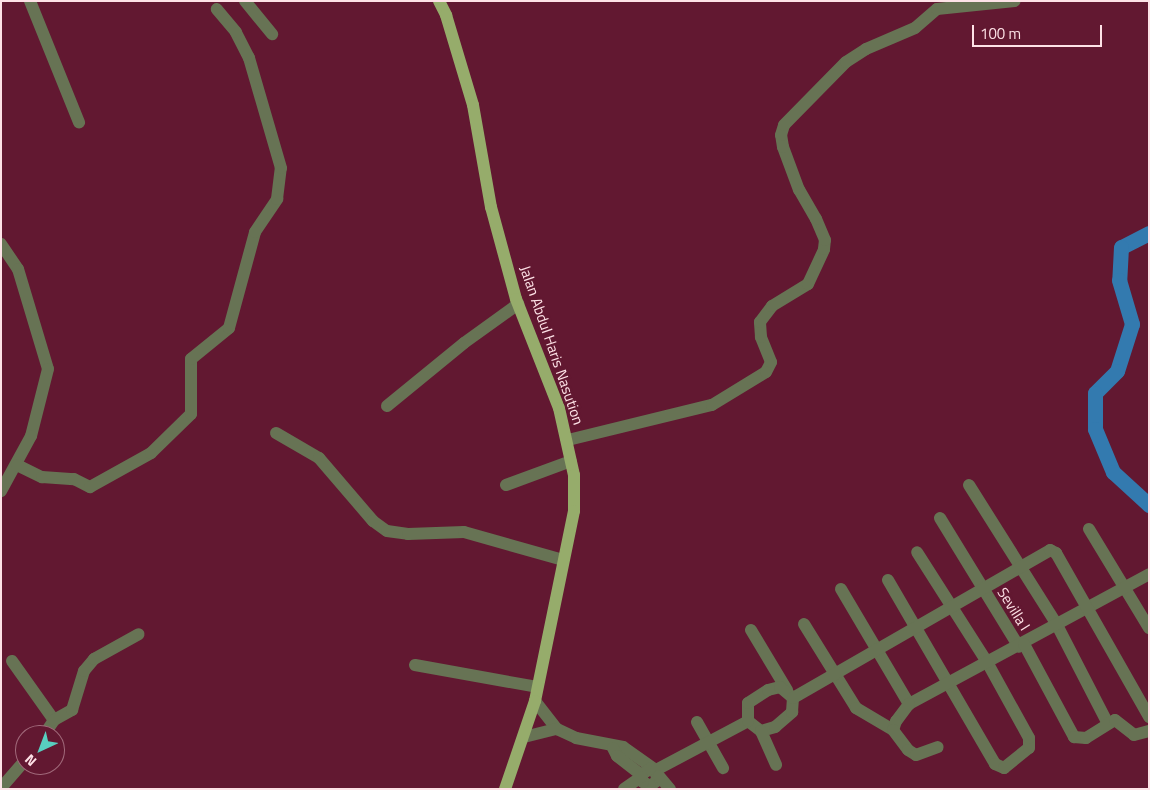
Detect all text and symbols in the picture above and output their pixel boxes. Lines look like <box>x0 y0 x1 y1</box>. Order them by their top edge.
scale bar <box>975 15 1105 47</box>
text: 100 m <box>980 22 1021 45</box>
street label: Jalan Abdul Haris Nasution <box>516 263 588 427</box>
street label: Sevilla I <box>994 584 1034 634</box>
north arrow <box>15 725 65 775</box>
text: N <box>19 750 41 772</box>

